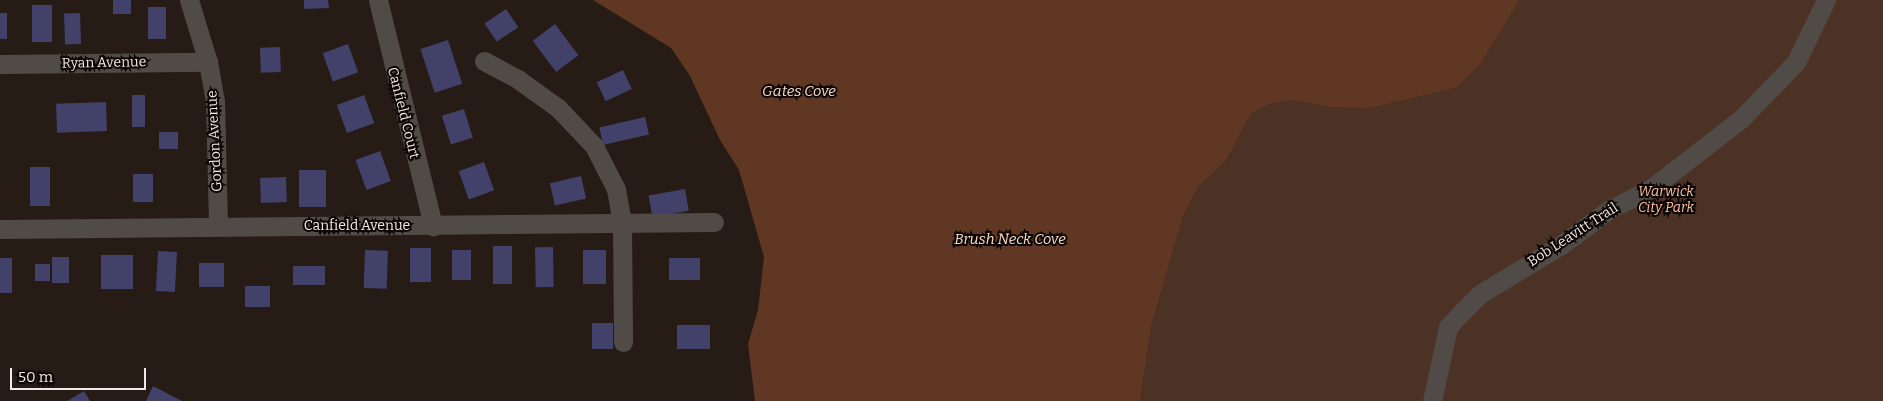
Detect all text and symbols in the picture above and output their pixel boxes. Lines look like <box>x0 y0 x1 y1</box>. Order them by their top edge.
street label: Ryan Avenue <box>62 54 146 72</box>
street label: Canfield Court <box>383 65 423 161</box>
water label: Gates Cove <box>762 83 836 101</box>
street label: Gordon Avenue <box>204 90 226 192</box>
park label: Warwick City Park <box>1638 184 1694 216</box>
street label: Bob Leavitt Trail <box>1525 200 1621 270</box>
street label: Canfield Avenue <box>304 218 410 234</box>
water label: Brush Neck Cove <box>954 231 1066 249</box>
scale bar <box>12 358 149 390</box>
text: 50 m <box>18 368 53 386</box>

